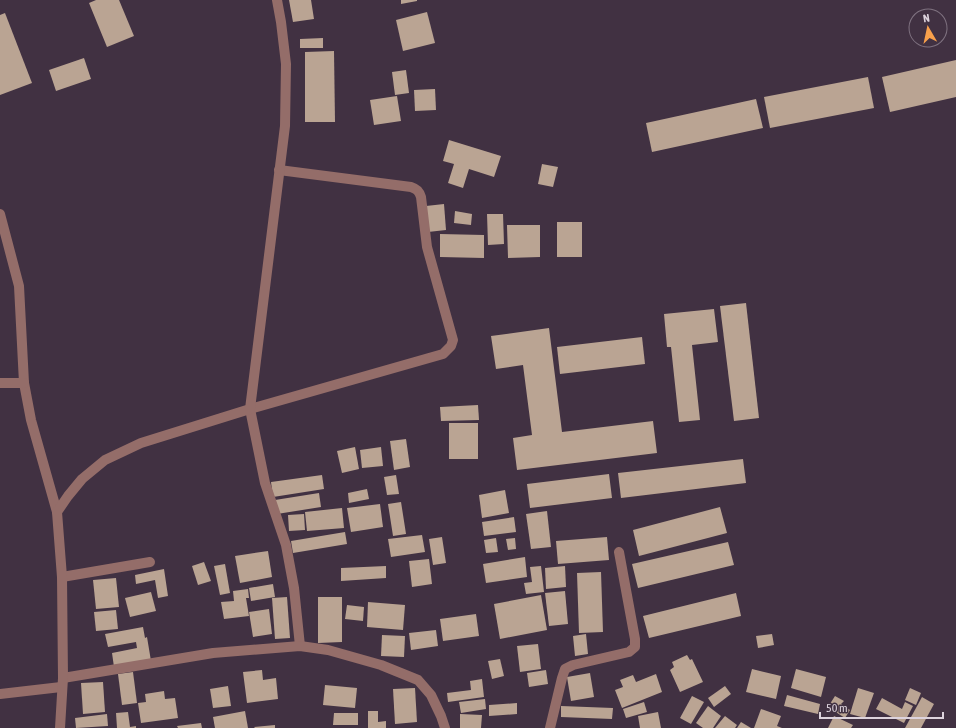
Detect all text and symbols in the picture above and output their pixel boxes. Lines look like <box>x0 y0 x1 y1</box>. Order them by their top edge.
north arrow <box>908 8 948 48</box>
text: N <box>922 12 931 25</box>
scale bar <box>820 694 943 720</box>
text: 50 m <box>826 701 848 715</box>

